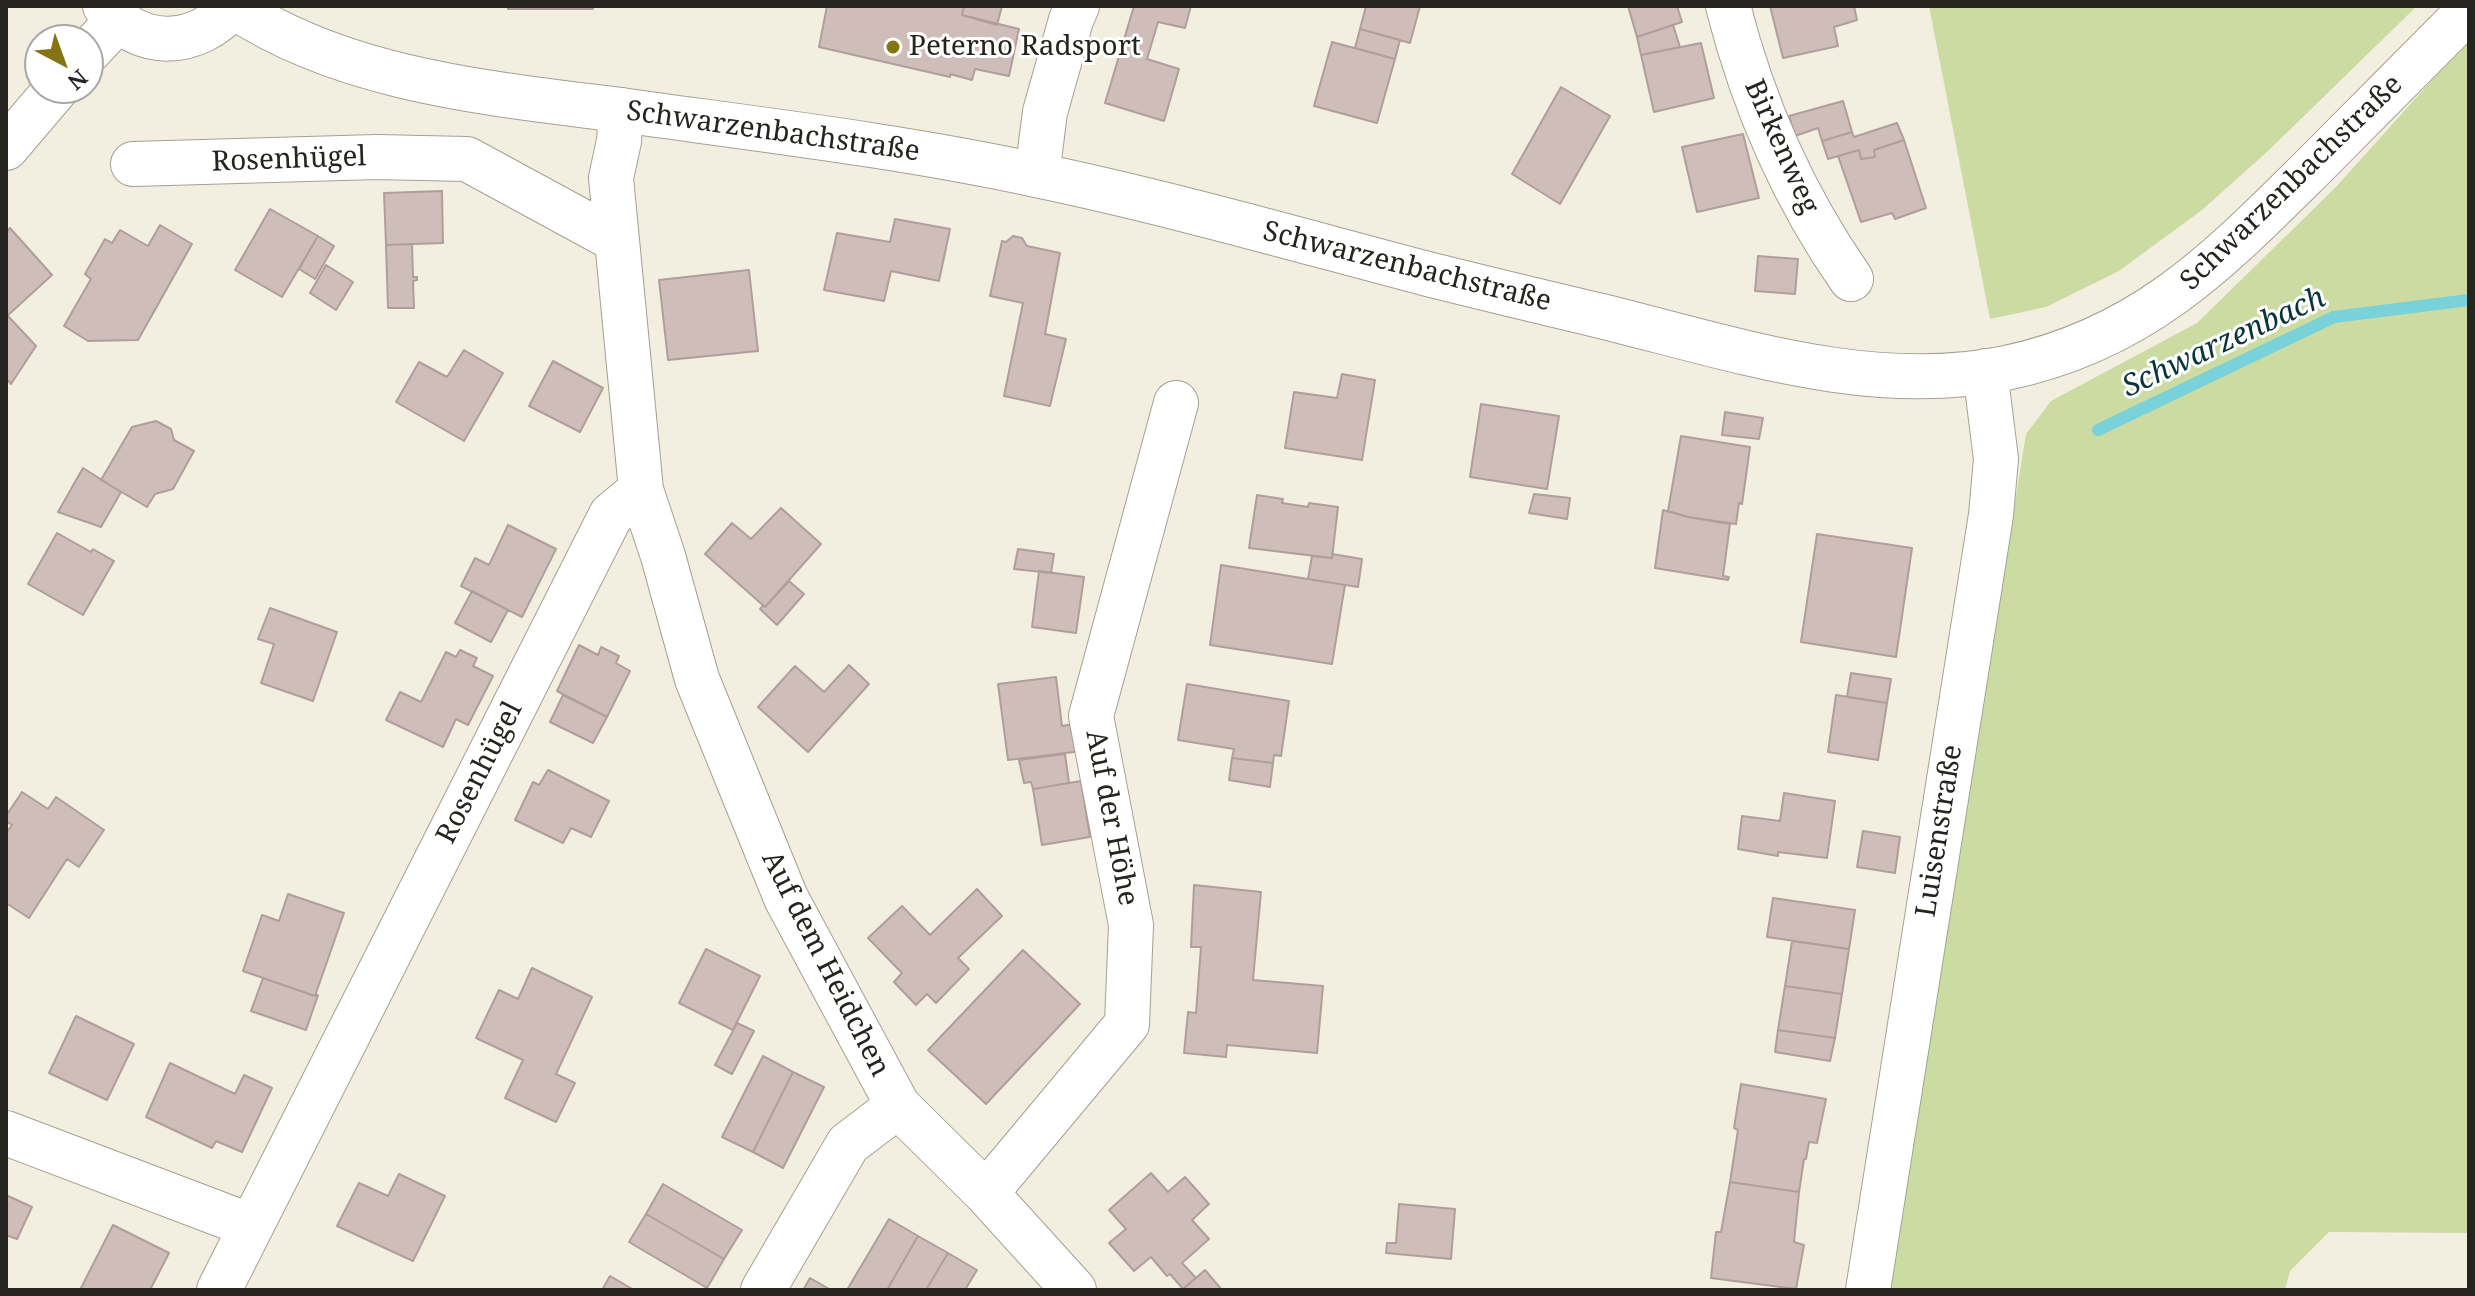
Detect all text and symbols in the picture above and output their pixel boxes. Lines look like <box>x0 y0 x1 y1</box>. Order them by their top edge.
north arrow <box>24 24 104 104</box>
place label: Peterno Radsport <box>909 30 1141 64</box>
marker: Peterno Radsport <box>884 38 902 56</box>
text: N <box>62 64 95 98</box>
street label: Schwarzenbachstraße <box>2174 68 2410 298</box>
street label: Birkenweg <box>1736 75 1826 219</box>
street label: Schwarzenbachstraße <box>624 95 922 169</box>
street label: Rosenhügel <box>211 141 367 179</box>
street label: Schwarzenbachstraße <box>1259 215 1555 319</box>
water label: Schwarzenbach <box>2117 280 2331 406</box>
street label: Rosenhügel <box>430 697 530 849</box>
street label: Auf der Höhe <box>1077 727 1145 909</box>
street label: Luisenstraße <box>1910 743 1970 919</box>
street label: Auf dem Heidchen <box>754 846 896 1082</box>

